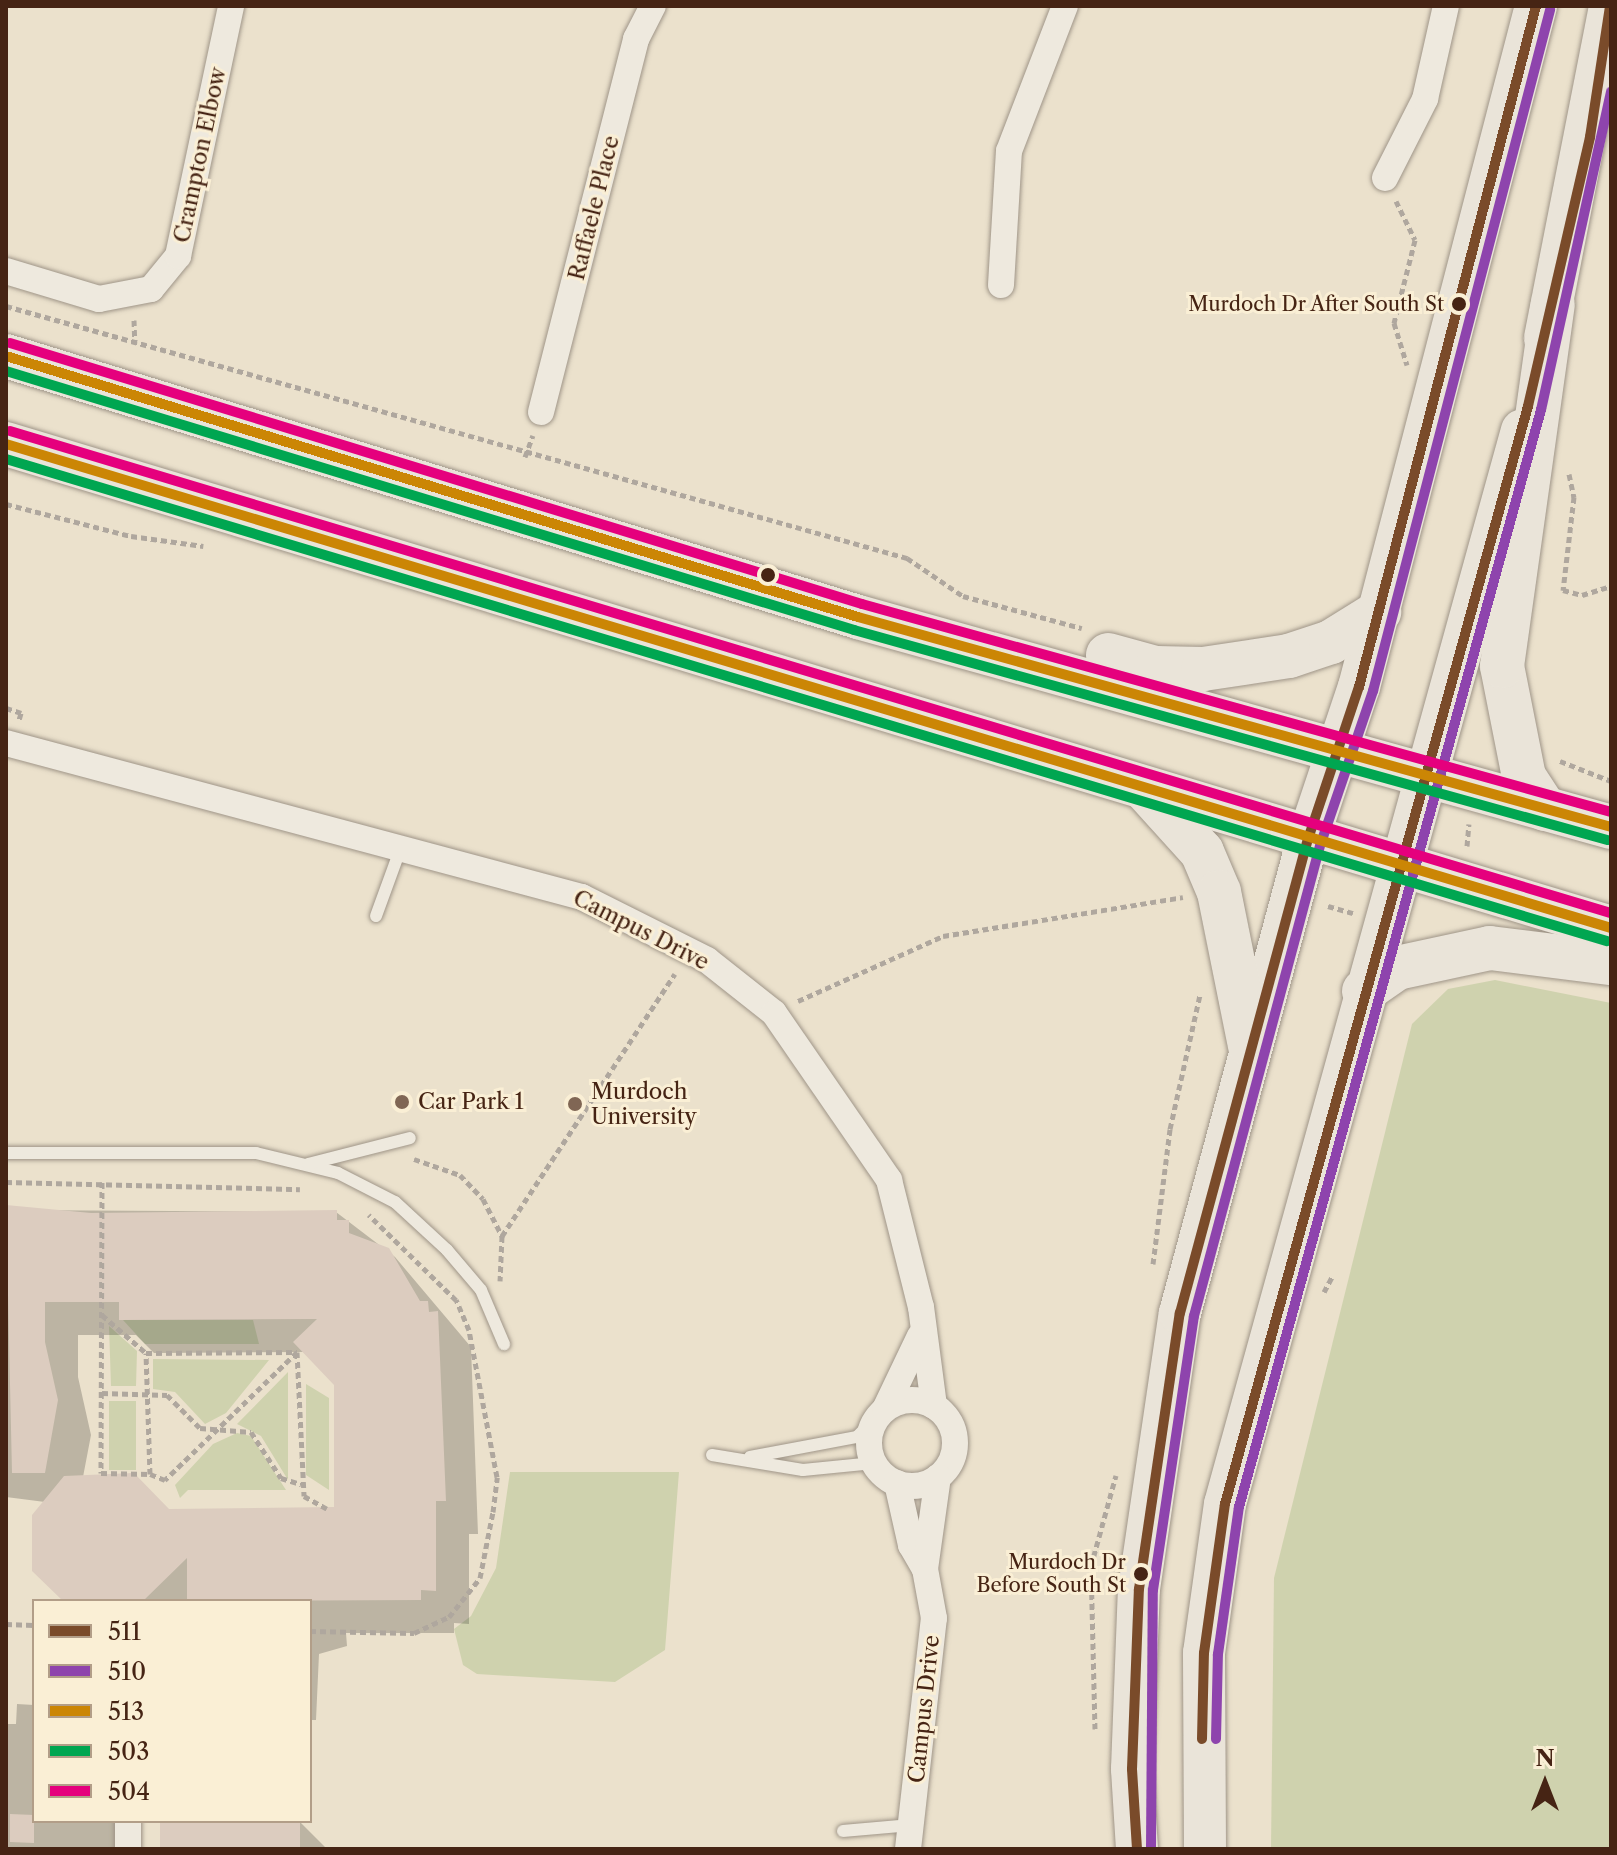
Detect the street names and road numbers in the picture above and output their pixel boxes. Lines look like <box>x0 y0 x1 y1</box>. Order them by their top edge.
street label: Crampton Elbow <box>169 65 231 245</box>
street label: Raffaele Place <box>563 133 625 283</box>
street label: Campus Drive <box>569 884 713 976</box>
street label: Campus Drive <box>903 1634 945 1784</box>

